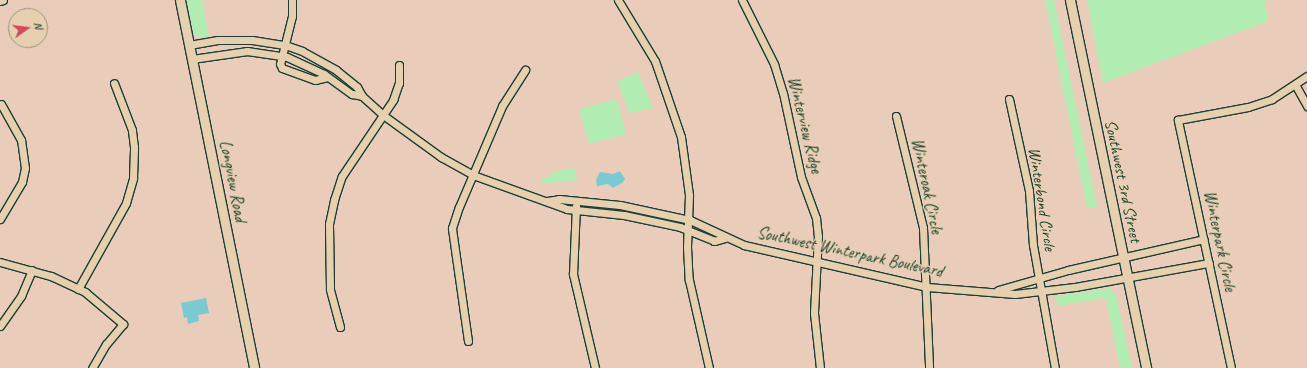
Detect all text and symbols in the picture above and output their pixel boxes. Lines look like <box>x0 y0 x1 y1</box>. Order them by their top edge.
north arrow <box>8 8 48 48</box>
text: N <box>31 20 46 30</box>
street label: Winterview Ridge <box>783 75 827 175</box>
street label: Southwest 3rd Street <box>1100 118 1146 244</box>
street label: Winteroak Circle <box>907 137 947 235</box>
street label: Longview Road <box>215 139 251 223</box>
street label: Winterbond Circle <box>1024 146 1060 252</box>
street label: Winterpark Circle <box>1199 189 1241 293</box>
street label: Southwest Winterpark Boulevard <box>755 222 945 282</box>

